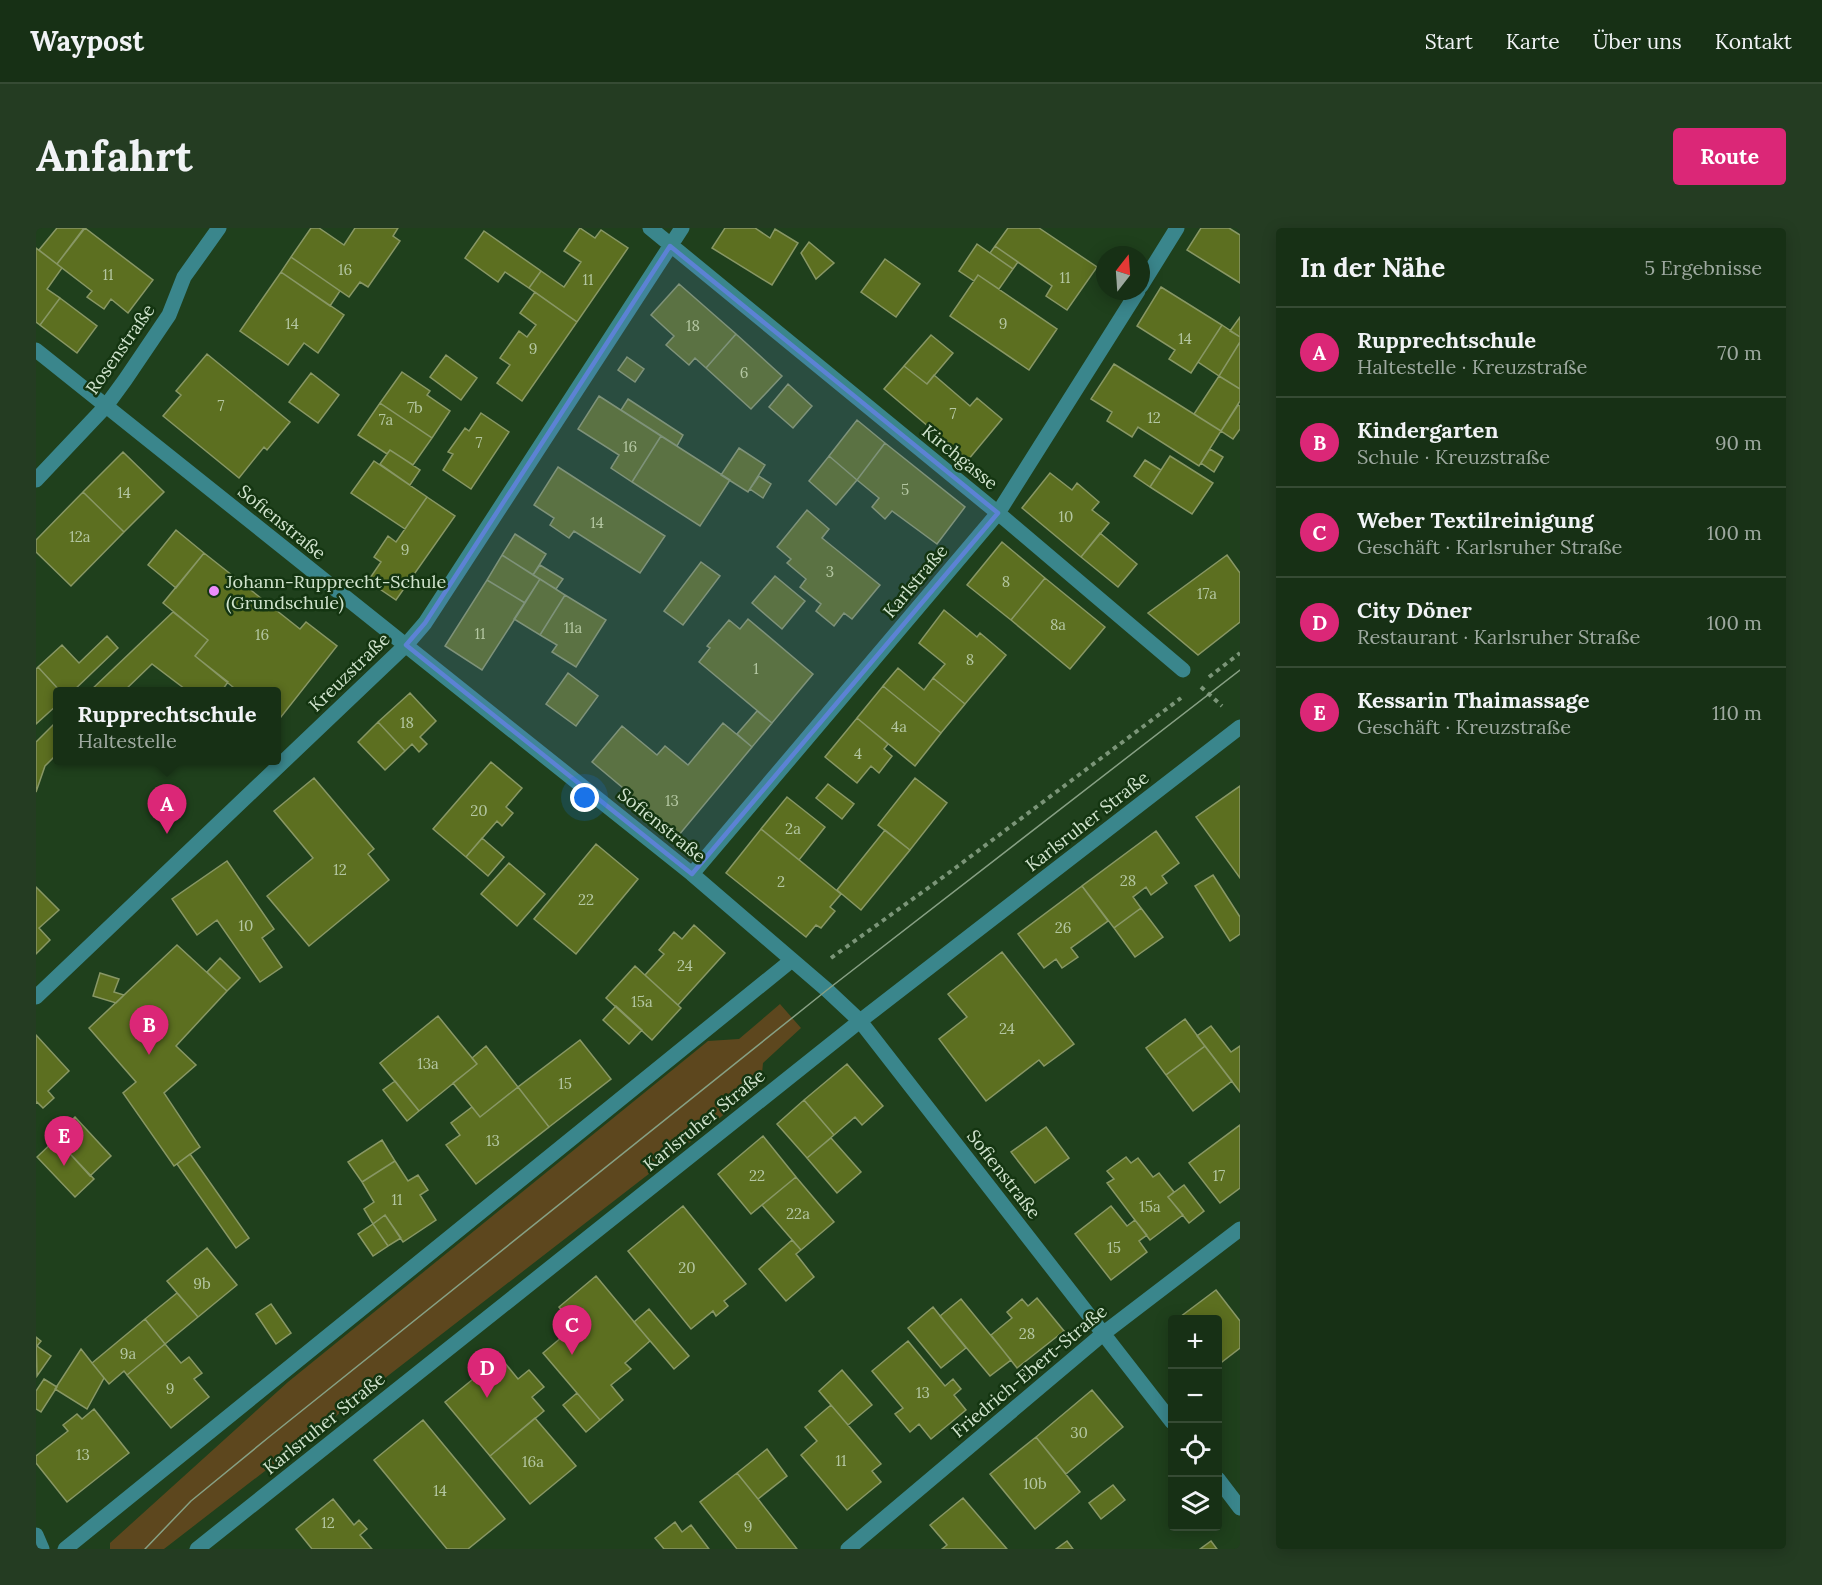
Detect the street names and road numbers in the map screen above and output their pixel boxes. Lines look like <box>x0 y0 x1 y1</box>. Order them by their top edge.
street label: Rosenstraße <box>80 299 160 399</box>
street label: Kirchgasse <box>917 419 1003 495</box>
street label: Sofienstraße <box>233 479 331 565</box>
street label: Karlstraße <box>878 540 952 622</box>
street label: Kreuzstraße <box>304 627 395 716</box>
street label: Karlsruher Straße <box>1021 766 1153 876</box>
street label: Sofienstraße <box>613 782 711 868</box>
street label: Karlsruher Straße <box>638 1064 770 1176</box>
street label: Sofienstraße <box>962 1125 1046 1223</box>
street label: Friedrich-Ebert-Straße <box>947 1299 1112 1443</box>
street label: Karlsruher Straße <box>258 1367 390 1479</box>

